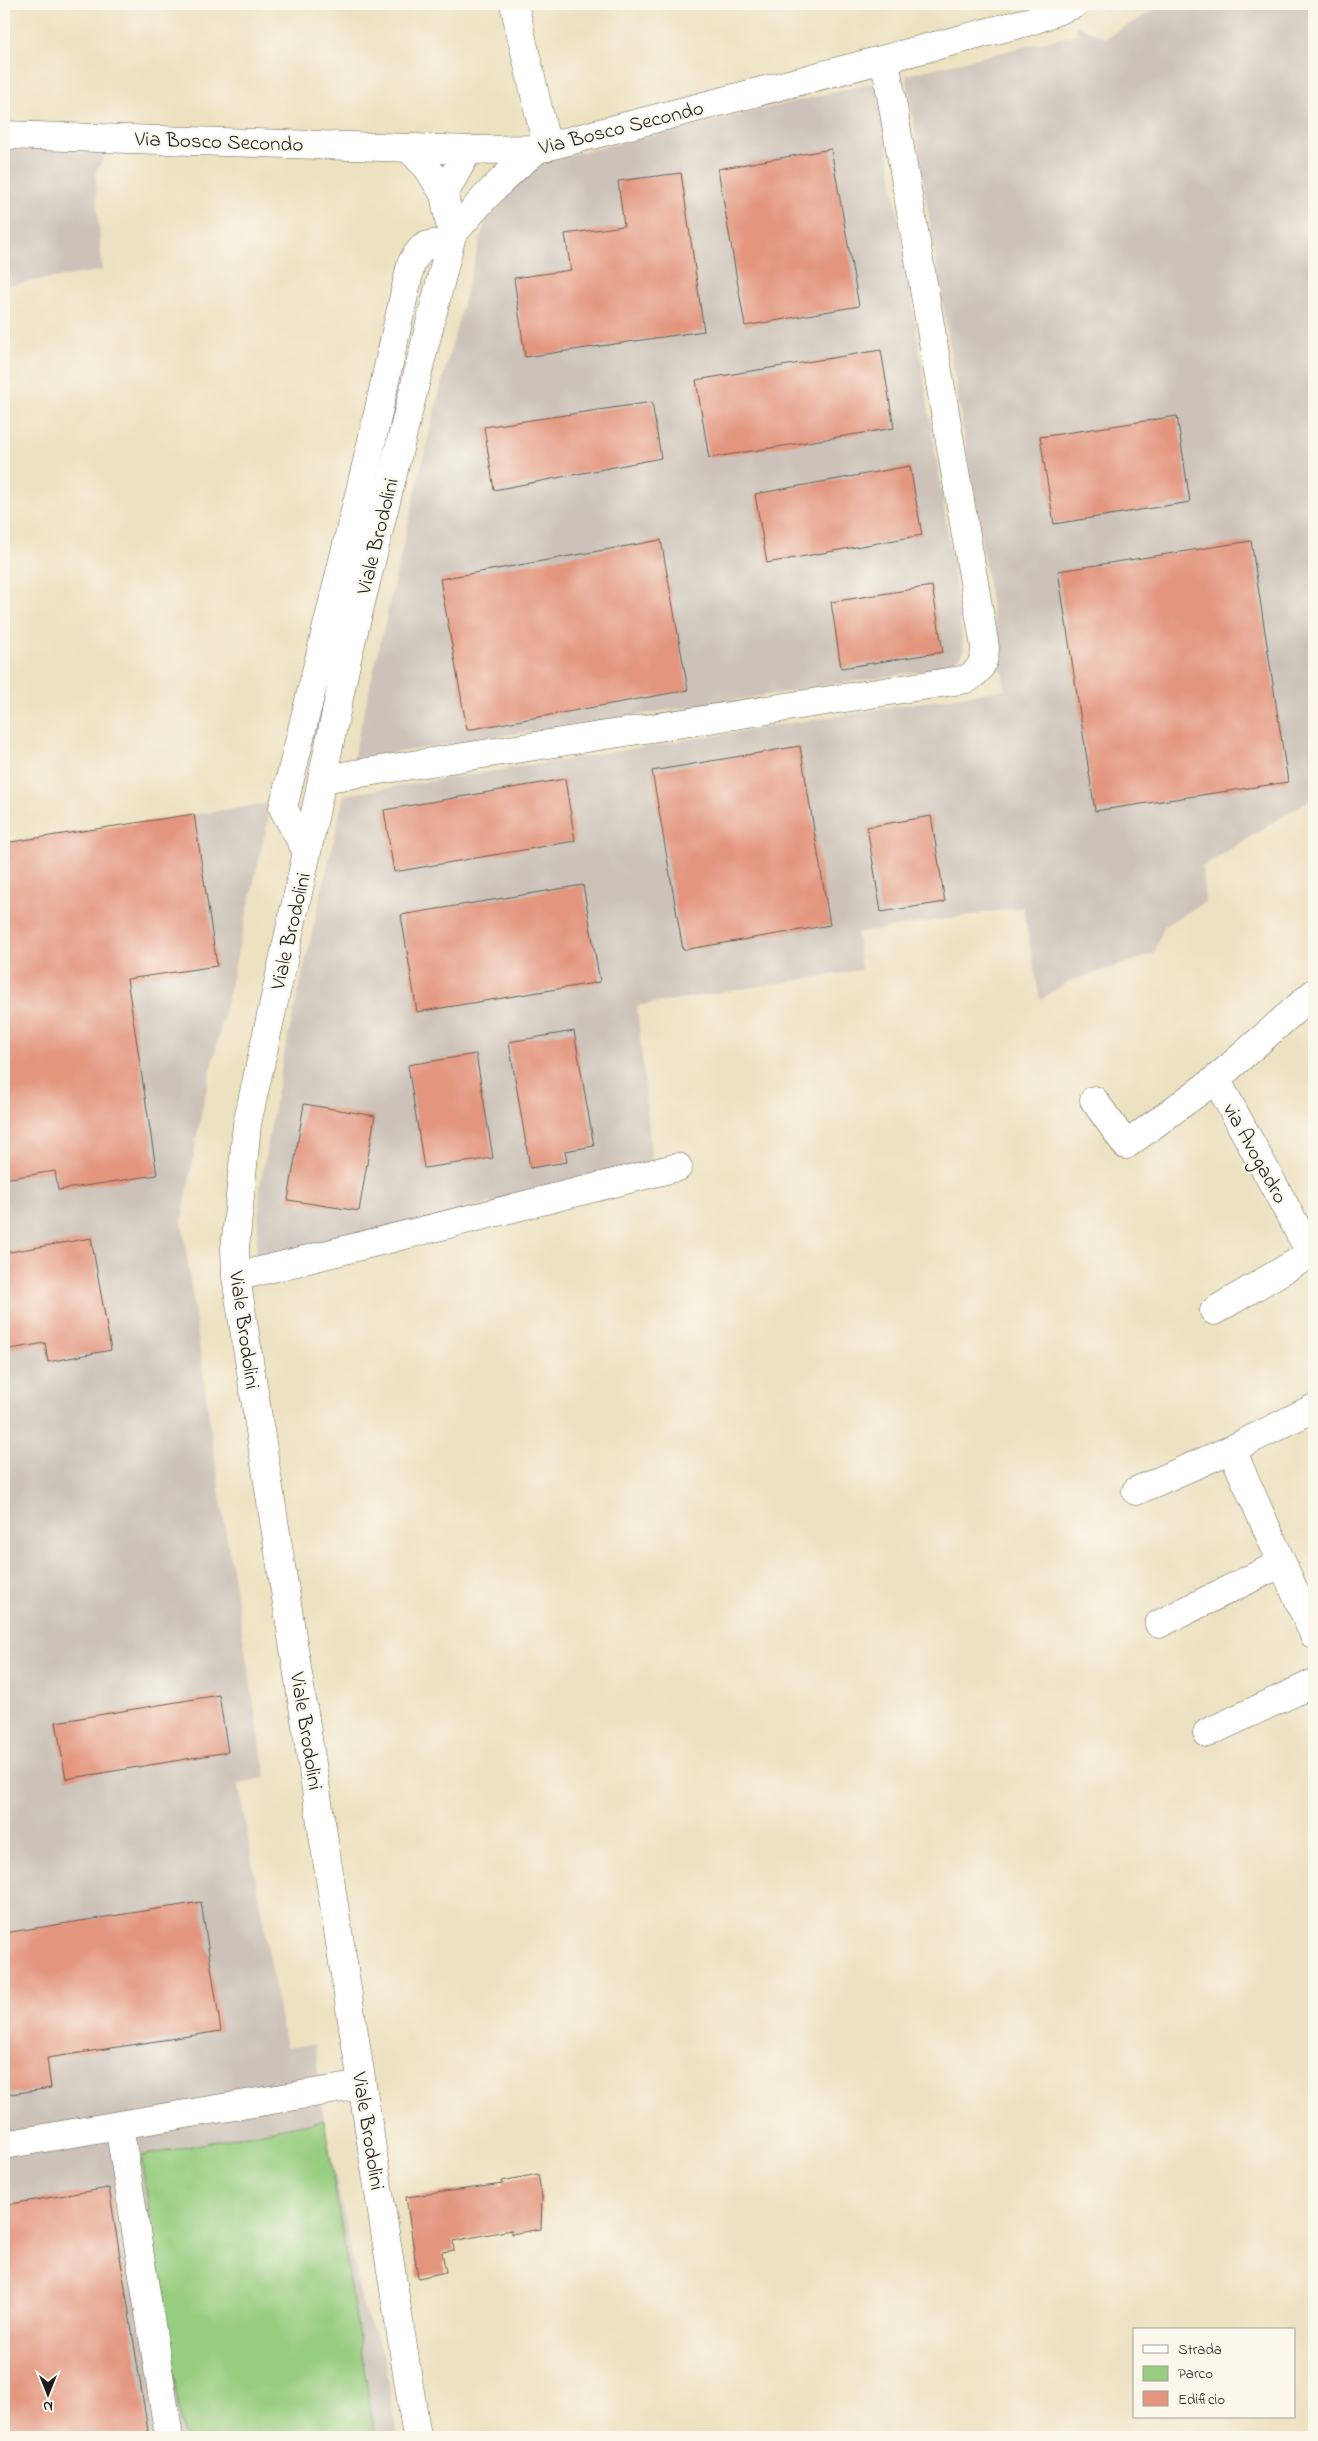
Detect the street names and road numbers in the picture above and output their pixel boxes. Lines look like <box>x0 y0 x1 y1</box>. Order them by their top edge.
street label: Via Bosco Secondo <box>535 94 707 164</box>
street label: Via Bosco Secondo <box>133 125 304 161</box>
street label: Viale Brodolini <box>350 475 408 599</box>
street label: Viale Brodolini <box>264 870 320 994</box>
street label: via Avogadro <box>1213 1098 1294 1211</box>
street label: Viale Brodolini <box>220 1268 266 1391</box>
street label: Viale Brodolini <box>281 1669 329 1793</box>
street label: Viale Brodolini <box>343 2069 391 2193</box>

